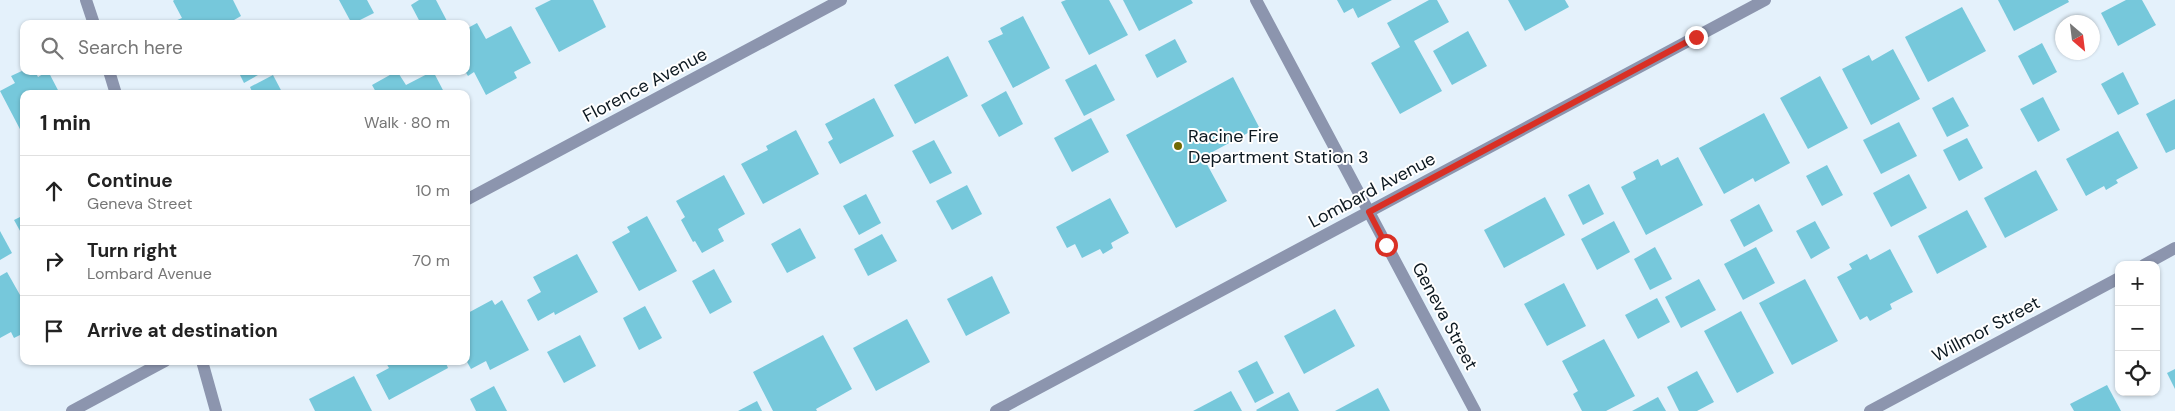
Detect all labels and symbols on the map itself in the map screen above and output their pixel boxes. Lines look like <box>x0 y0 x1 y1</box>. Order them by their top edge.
north arrow <box>2055 15 2100 60</box>
route end <box>1685 26 1708 49</box>
street label: Florence Avenue <box>579 42 711 128</box>
place label: Racine Fire Department Station 3 <box>1188 124 1369 169</box>
marker: Racine Fire Department Station 3 <box>1172 140 1184 152</box>
street label: Lombard Avenue <box>1304 146 1440 234</box>
route start <box>1375 234 1398 257</box>
street label: Geneva Street <box>1407 258 1483 374</box>
street label: Willmor Street <box>1928 290 2044 368</box>

